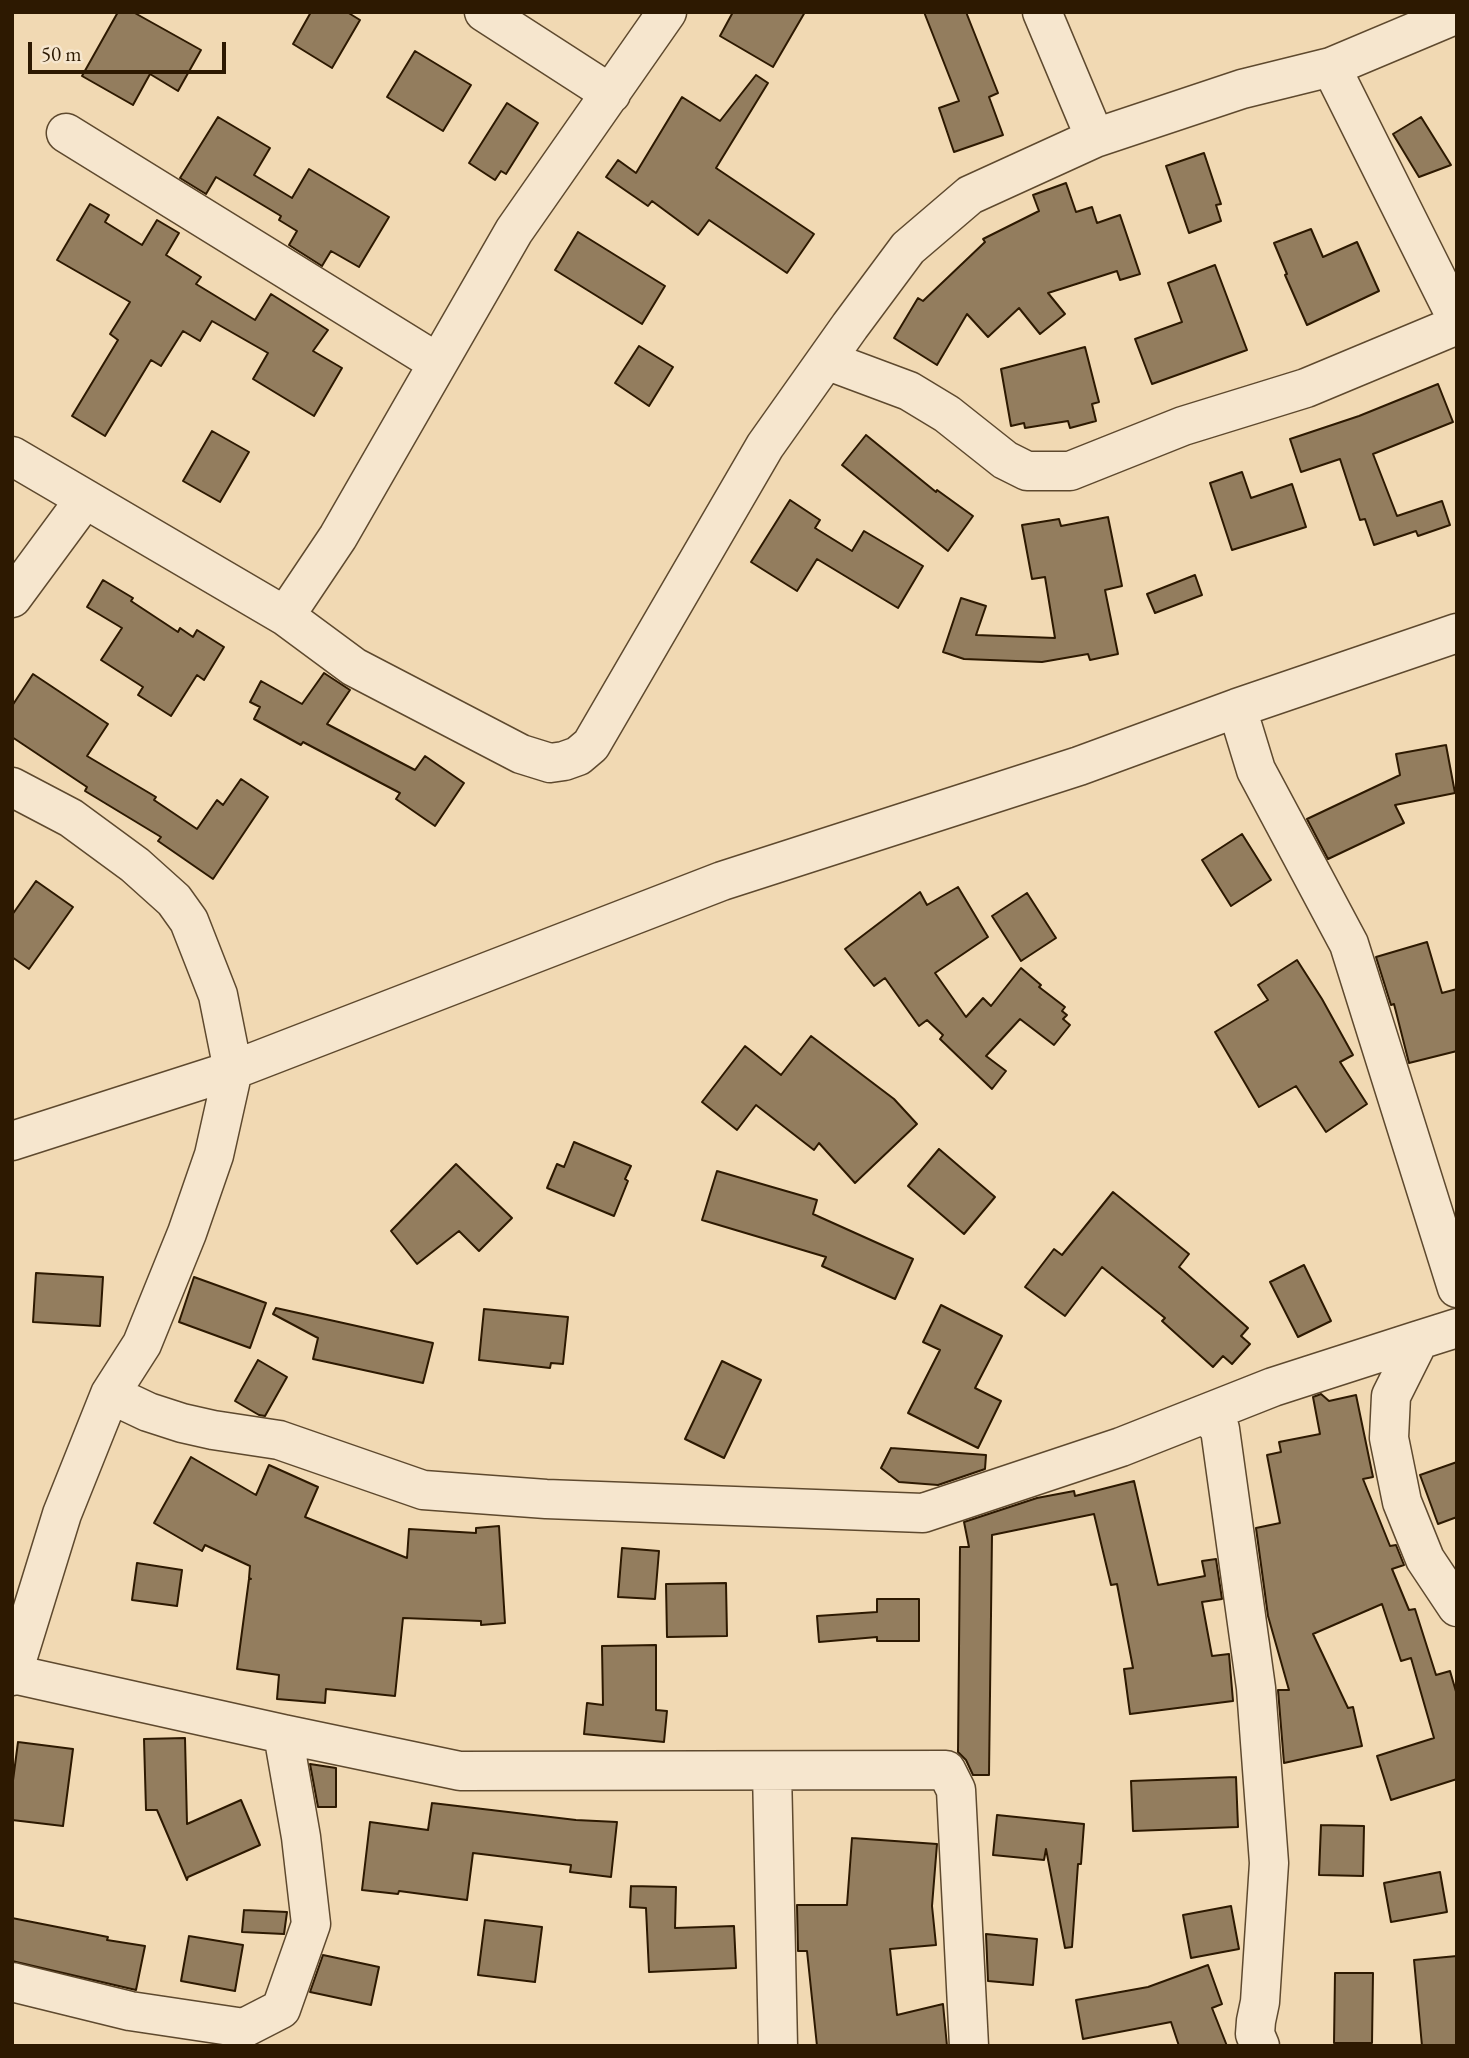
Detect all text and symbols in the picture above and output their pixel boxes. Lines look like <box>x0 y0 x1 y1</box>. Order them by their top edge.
scale bar <box>32 28 229 72</box>
text: 50 m <box>41 40 82 67</box>

